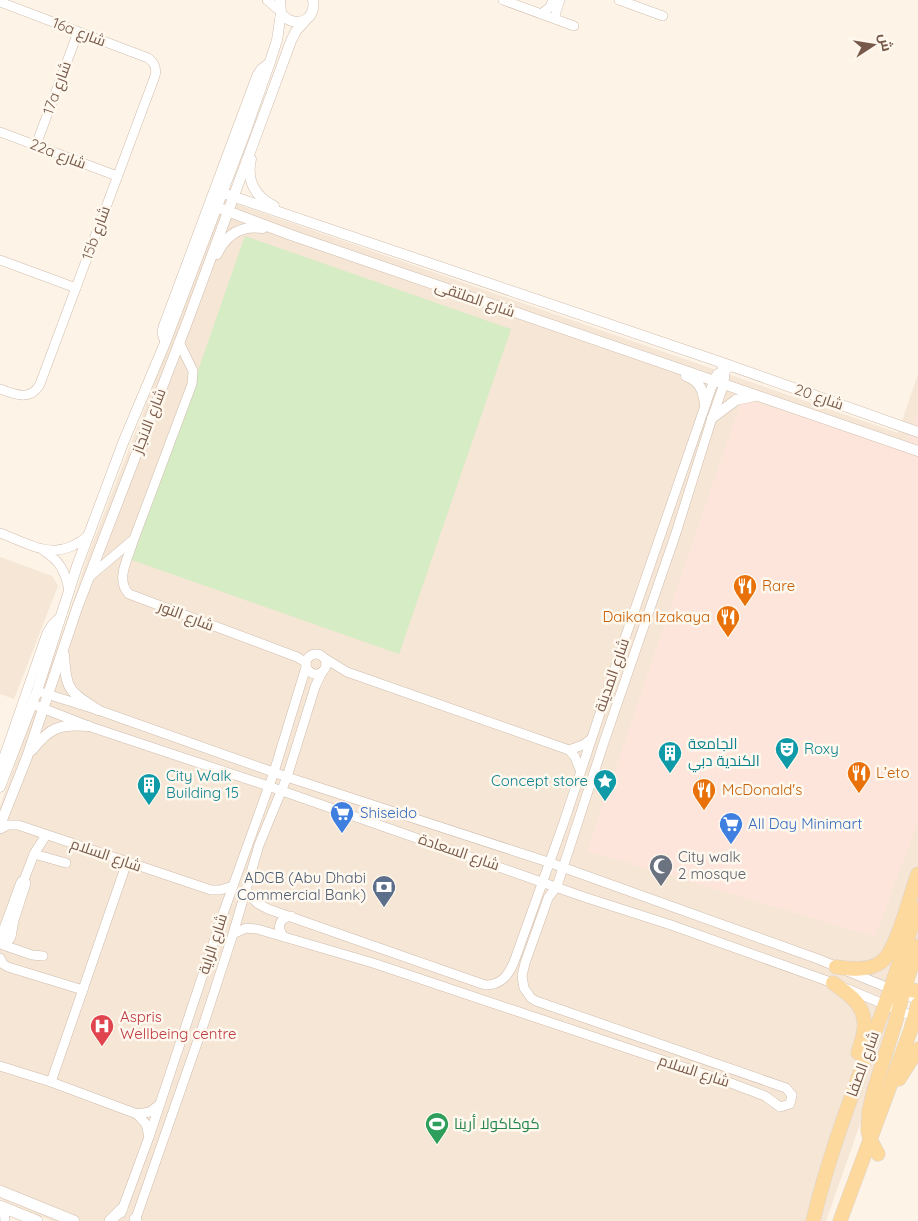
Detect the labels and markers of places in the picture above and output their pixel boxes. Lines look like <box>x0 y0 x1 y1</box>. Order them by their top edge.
restaurant icon: Rare <box>732 573 758 607</box>
place label: Rare <box>762 576 795 595</box>
restaurant icon: Daikan Izakaya <box>715 604 741 638</box>
place label: Daikan Izakaya <box>602 607 710 626</box>
place label: الجامعة الكندية دبي <box>688 734 760 773</box>
theatre icon: Roxy <box>774 736 800 770</box>
place label: Roxy <box>804 739 839 758</box>
building icon: الجامعة الكندية دبي <box>657 740 683 774</box>
restaurant icon: L’eto <box>846 760 872 794</box>
place label: L’eto <box>876 763 909 782</box>
place label: City Walk Building 15 <box>166 766 239 802</box>
place icon: Concept store <box>592 768 618 802</box>
place label: Concept store <box>491 771 588 790</box>
building icon: City Walk Building 15 <box>136 772 162 806</box>
restaurant icon: McDonald's <box>691 777 717 811</box>
place label: McDonald's <box>722 780 802 799</box>
supermarket icon: Shiseido <box>329 800 355 834</box>
place label: Shiseido <box>360 803 417 822</box>
supermarket icon: All Day Minimart <box>718 811 744 845</box>
place label: All Day Minimart <box>748 814 862 833</box>
place label: City walk 2 mosque <box>678 847 746 883</box>
mosque icon: City walk 2 mosque <box>648 853 674 887</box>
place label: ADCB (Abu Dhabi Commercial Bank) <box>237 868 366 904</box>
bank icon: ADCB (Abu Dhabi Commercial Bank) <box>371 874 397 908</box>
place label: Aspris Wellbeing centre <box>120 1007 236 1043</box>
hospital icon: Aspris Wellbeing centre <box>89 1013 115 1047</box>
sports icon: كوكاكولا أرينا <box>424 1111 450 1145</box>
place label: كوكاكولا أرينا <box>454 1114 540 1133</box>

